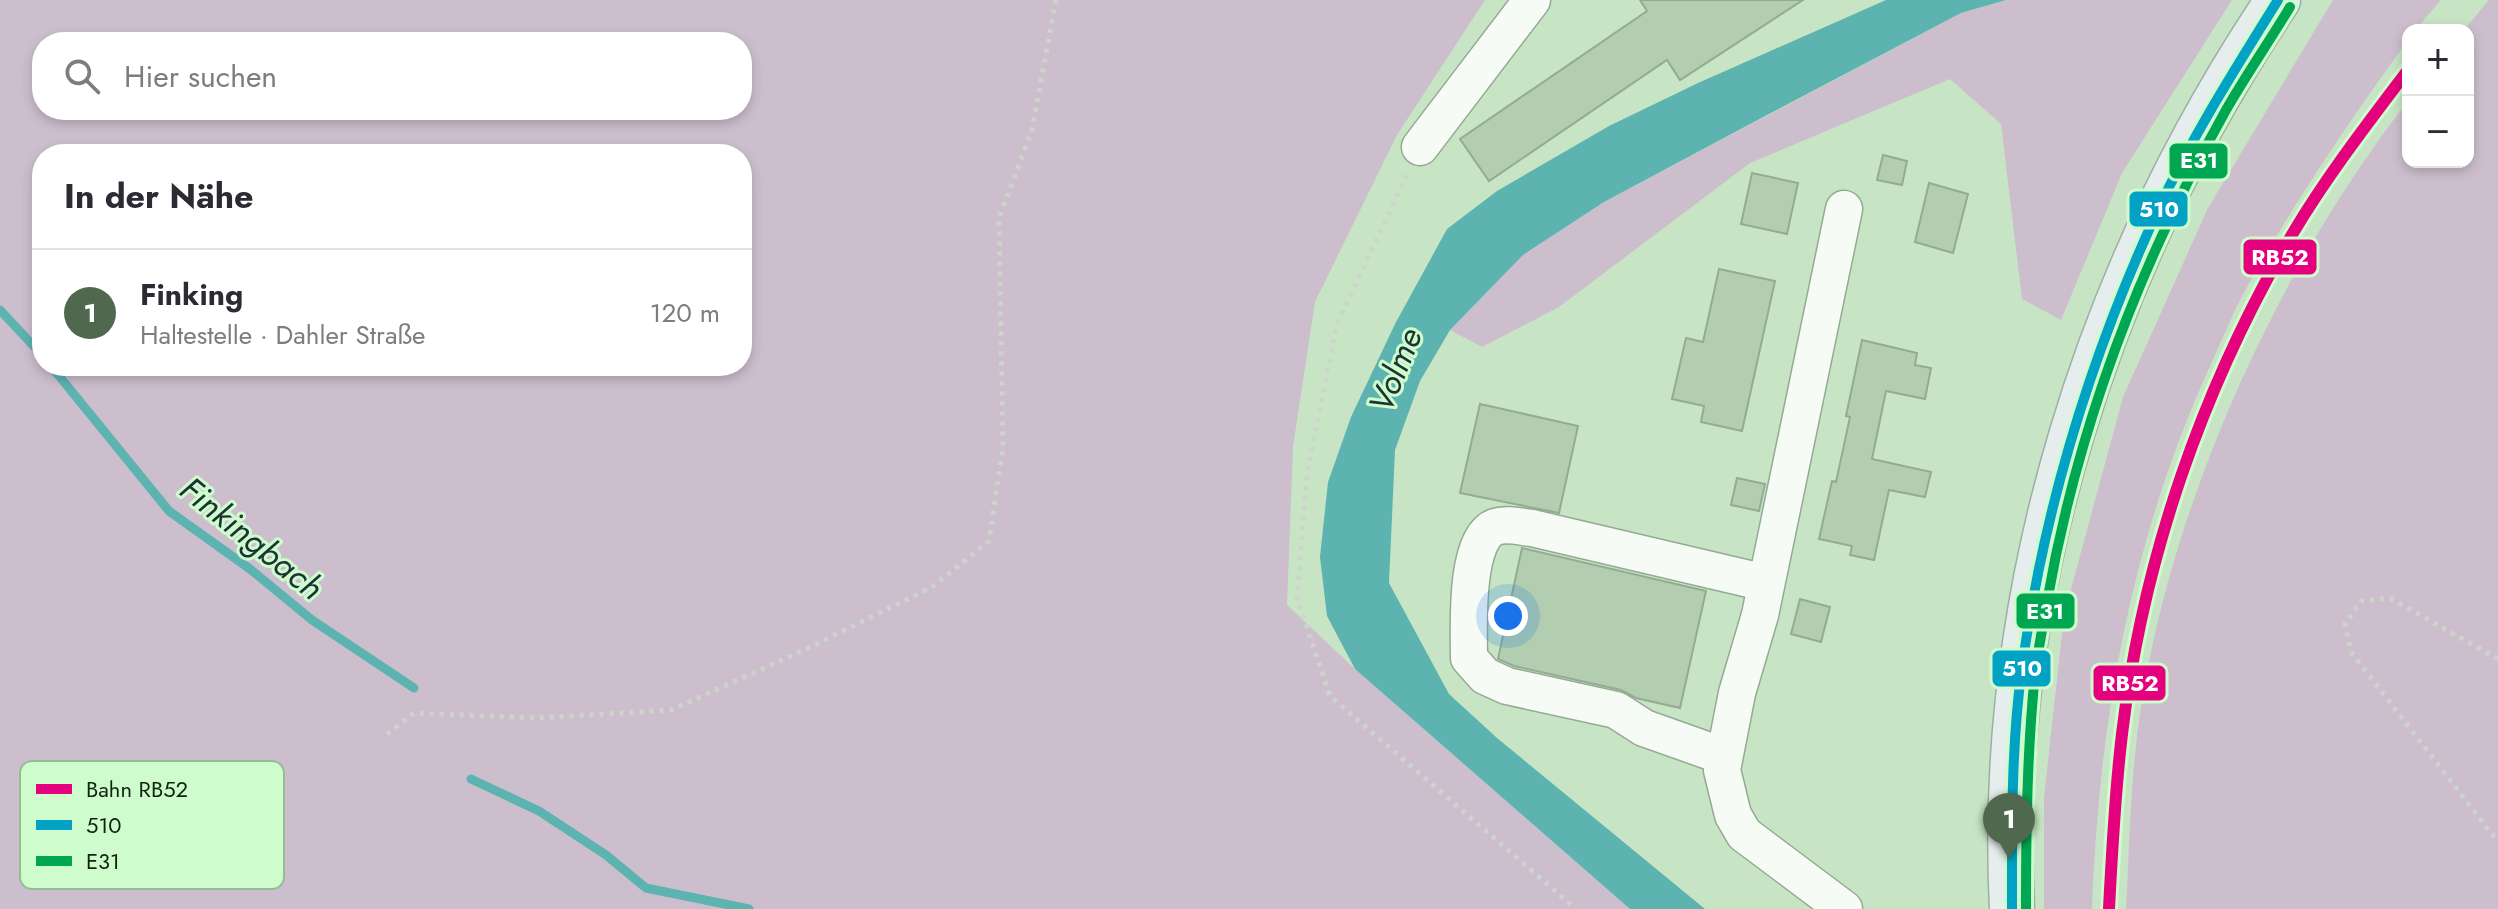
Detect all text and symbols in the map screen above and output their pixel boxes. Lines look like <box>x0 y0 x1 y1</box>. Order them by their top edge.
map controls <box>2402 24 2474 168</box>
button: + <box>2402 24 2474 96</box>
search box <box>32 32 752 120</box>
icon: search <box>60 54 104 98</box>
text: Hier suchen <box>124 55 277 98</box>
button: − <box>2402 96 2474 168</box>
line badge: E31 <box>2168 142 2229 180</box>
text: E31 <box>2180 144 2218 176</box>
text: In der Nähe <box>64 172 254 221</box>
line badge: 510 <box>2128 190 2189 228</box>
text: 510 <box>2139 193 2179 225</box>
line badge: RB52 <box>2242 238 2318 276</box>
text: RB52 <box>2251 241 2309 273</box>
text: Finking <box>140 273 243 316</box>
text: 1 <box>83 294 97 332</box>
text: 120 m <box>650 294 720 332</box>
text: Haltestelle · Dahler Straße <box>140 316 425 354</box>
water label: Volme <box>1356 320 1435 420</box>
water label: Finkingbach <box>169 465 334 612</box>
line badge: E31 <box>2015 592 2076 630</box>
text: E31 <box>2026 595 2064 627</box>
your location <box>1488 596 1528 636</box>
line badge: 510 <box>1991 649 2052 688</box>
text: 510 <box>2002 652 2042 684</box>
line badge: RB52 <box>2092 664 2167 702</box>
text: RB52 <box>2101 667 2159 699</box>
legend <box>20 761 284 889</box>
text: Bahn RB52 <box>86 773 188 805</box>
pin: 1 <box>1983 793 2035 859</box>
text: 510 <box>86 809 122 841</box>
text: E31 <box>86 845 120 877</box>

